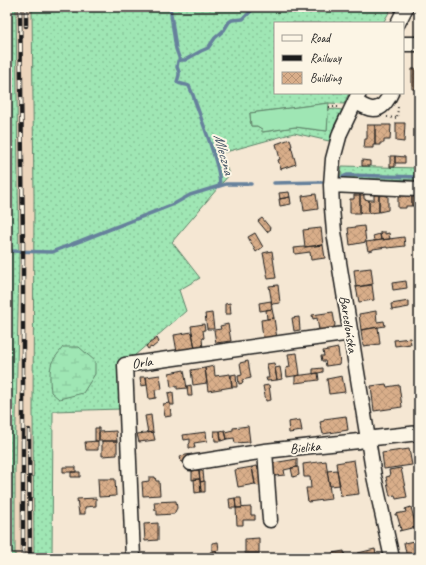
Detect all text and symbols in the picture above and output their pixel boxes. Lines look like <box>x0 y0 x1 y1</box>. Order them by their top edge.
legend <box>274 22 404 94</box>
text: Road <box>310 30 332 46</box>
text: Railway <box>310 50 342 66</box>
text: Building <box>310 70 342 86</box>
water label: Mleczna <box>209 132 239 178</box>
street label: Barcelońska <box>336 294 362 355</box>
street label: Orla <box>131 353 154 372</box>
street label: Bielika <box>289 437 322 458</box>

